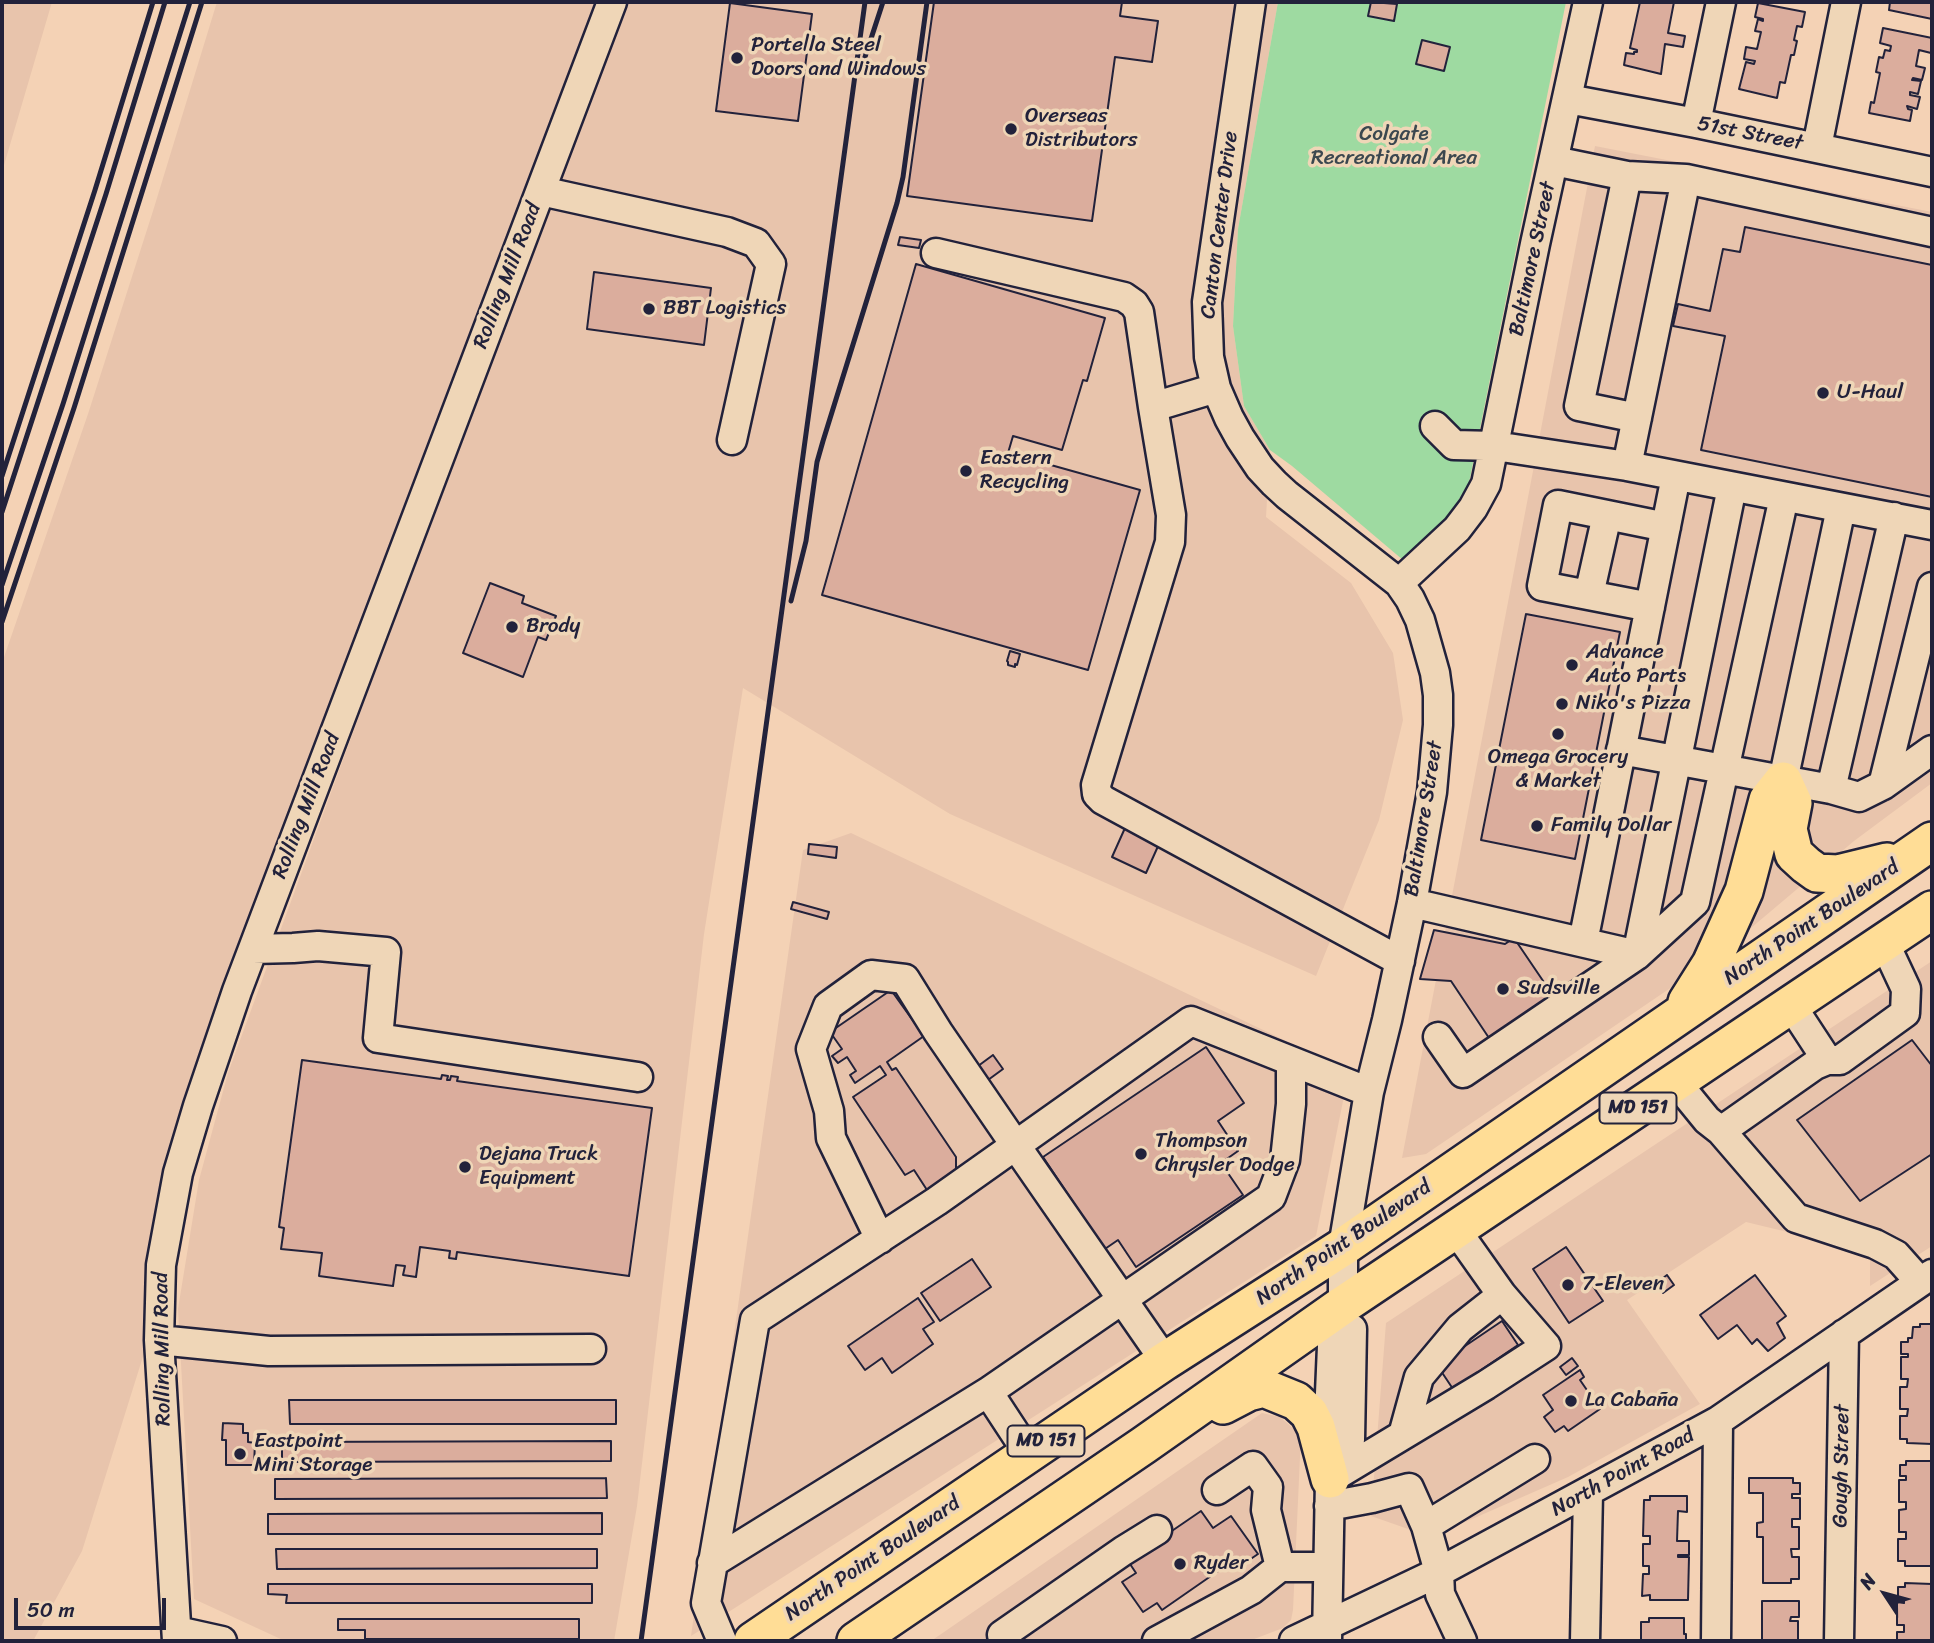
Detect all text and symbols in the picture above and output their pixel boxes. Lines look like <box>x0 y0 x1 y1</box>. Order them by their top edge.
place label: Portella Steel Doors and Windows <box>751 33 926 83</box>
marker: Portella Steel Doors and Windows <box>729 50 745 66</box>
place label: Overseas Distributors <box>1025 104 1137 154</box>
street label: 51st Street <box>1695 111 1805 157</box>
marker: Overseas Distributors <box>1003 121 1019 137</box>
park label: Colgate Recreational Area <box>1311 122 1477 172</box>
street label: Canton Center Drive <box>1196 130 1244 320</box>
street label: Baltimore Street <box>1504 180 1562 338</box>
street label: Rolling Mill Road <box>469 200 547 352</box>
place label: BBT Logistics <box>663 296 786 322</box>
marker: BBT Logistics <box>641 301 657 317</box>
place label: U-Haul <box>1837 380 1903 406</box>
marker: U-Haul <box>1815 385 1831 401</box>
place label: Eastern Recycling <box>980 446 1069 496</box>
marker: Eastern Recycling <box>958 463 974 479</box>
place label: Brody <box>526 614 580 640</box>
marker: Brody <box>504 619 520 635</box>
place label: Advance Auto Parts <box>1586 640 1686 690</box>
marker: Advance Auto Parts <box>1564 657 1580 673</box>
place label: Niko's Pizza <box>1576 691 1690 717</box>
marker: Niko's Pizza <box>1554 696 1570 712</box>
marker: Omega Grocery & Market <box>1550 726 1566 742</box>
street label: Rolling Mill Road <box>268 730 346 882</box>
street label: Baltimore Street <box>1399 739 1449 899</box>
place label: Omega Grocery & Market <box>1488 745 1628 795</box>
place label: Family Dollar <box>1551 813 1671 839</box>
marker: Family Dollar <box>1529 818 1545 834</box>
street label: North Point Boulevard <box>1720 855 1904 991</box>
place label: Sudsville <box>1517 976 1600 1002</box>
marker: Sudsville <box>1495 981 1511 997</box>
road number: MD 151 <box>1600 1092 1676 1124</box>
place label: Thompson Chrysler Dodge <box>1155 1129 1295 1179</box>
place label: Dejana Truck Equipment <box>479 1142 598 1192</box>
marker: Thompson Chrysler Dodge <box>1133 1146 1149 1162</box>
marker: Dejana Truck Equipment <box>457 1159 473 1175</box>
street label: North Point Boulevard <box>1252 1175 1436 1311</box>
street label: Rolling Mill Road <box>149 1272 177 1426</box>
place label: 7-Eleven <box>1582 1272 1664 1298</box>
marker: 7-Eleven <box>1560 1277 1576 1293</box>
place label: La Cabaña <box>1585 1388 1678 1414</box>
marker: La Cabaña <box>1563 1393 1579 1409</box>
street label: Gough Street <box>1828 1404 1856 1528</box>
street label: North Point Road <box>1547 1423 1699 1523</box>
road number: MD 151 <box>1007 1426 1084 1456</box>
place label: Eastpoint Mini Storage <box>254 1429 372 1479</box>
marker: Eastpoint Mini Storage <box>232 1446 248 1462</box>
street label: North Point Boulevard <box>781 1491 965 1627</box>
place label: Ryder <box>1194 1551 1248 1577</box>
marker: Ryder <box>1172 1556 1188 1572</box>
north arrow <box>1850 1559 1920 1629</box>
text: N <box>1850 1566 1885 1596</box>
scale bar <box>18 1584 170 1628</box>
text: 50 m <box>27 1591 75 1629</box>

